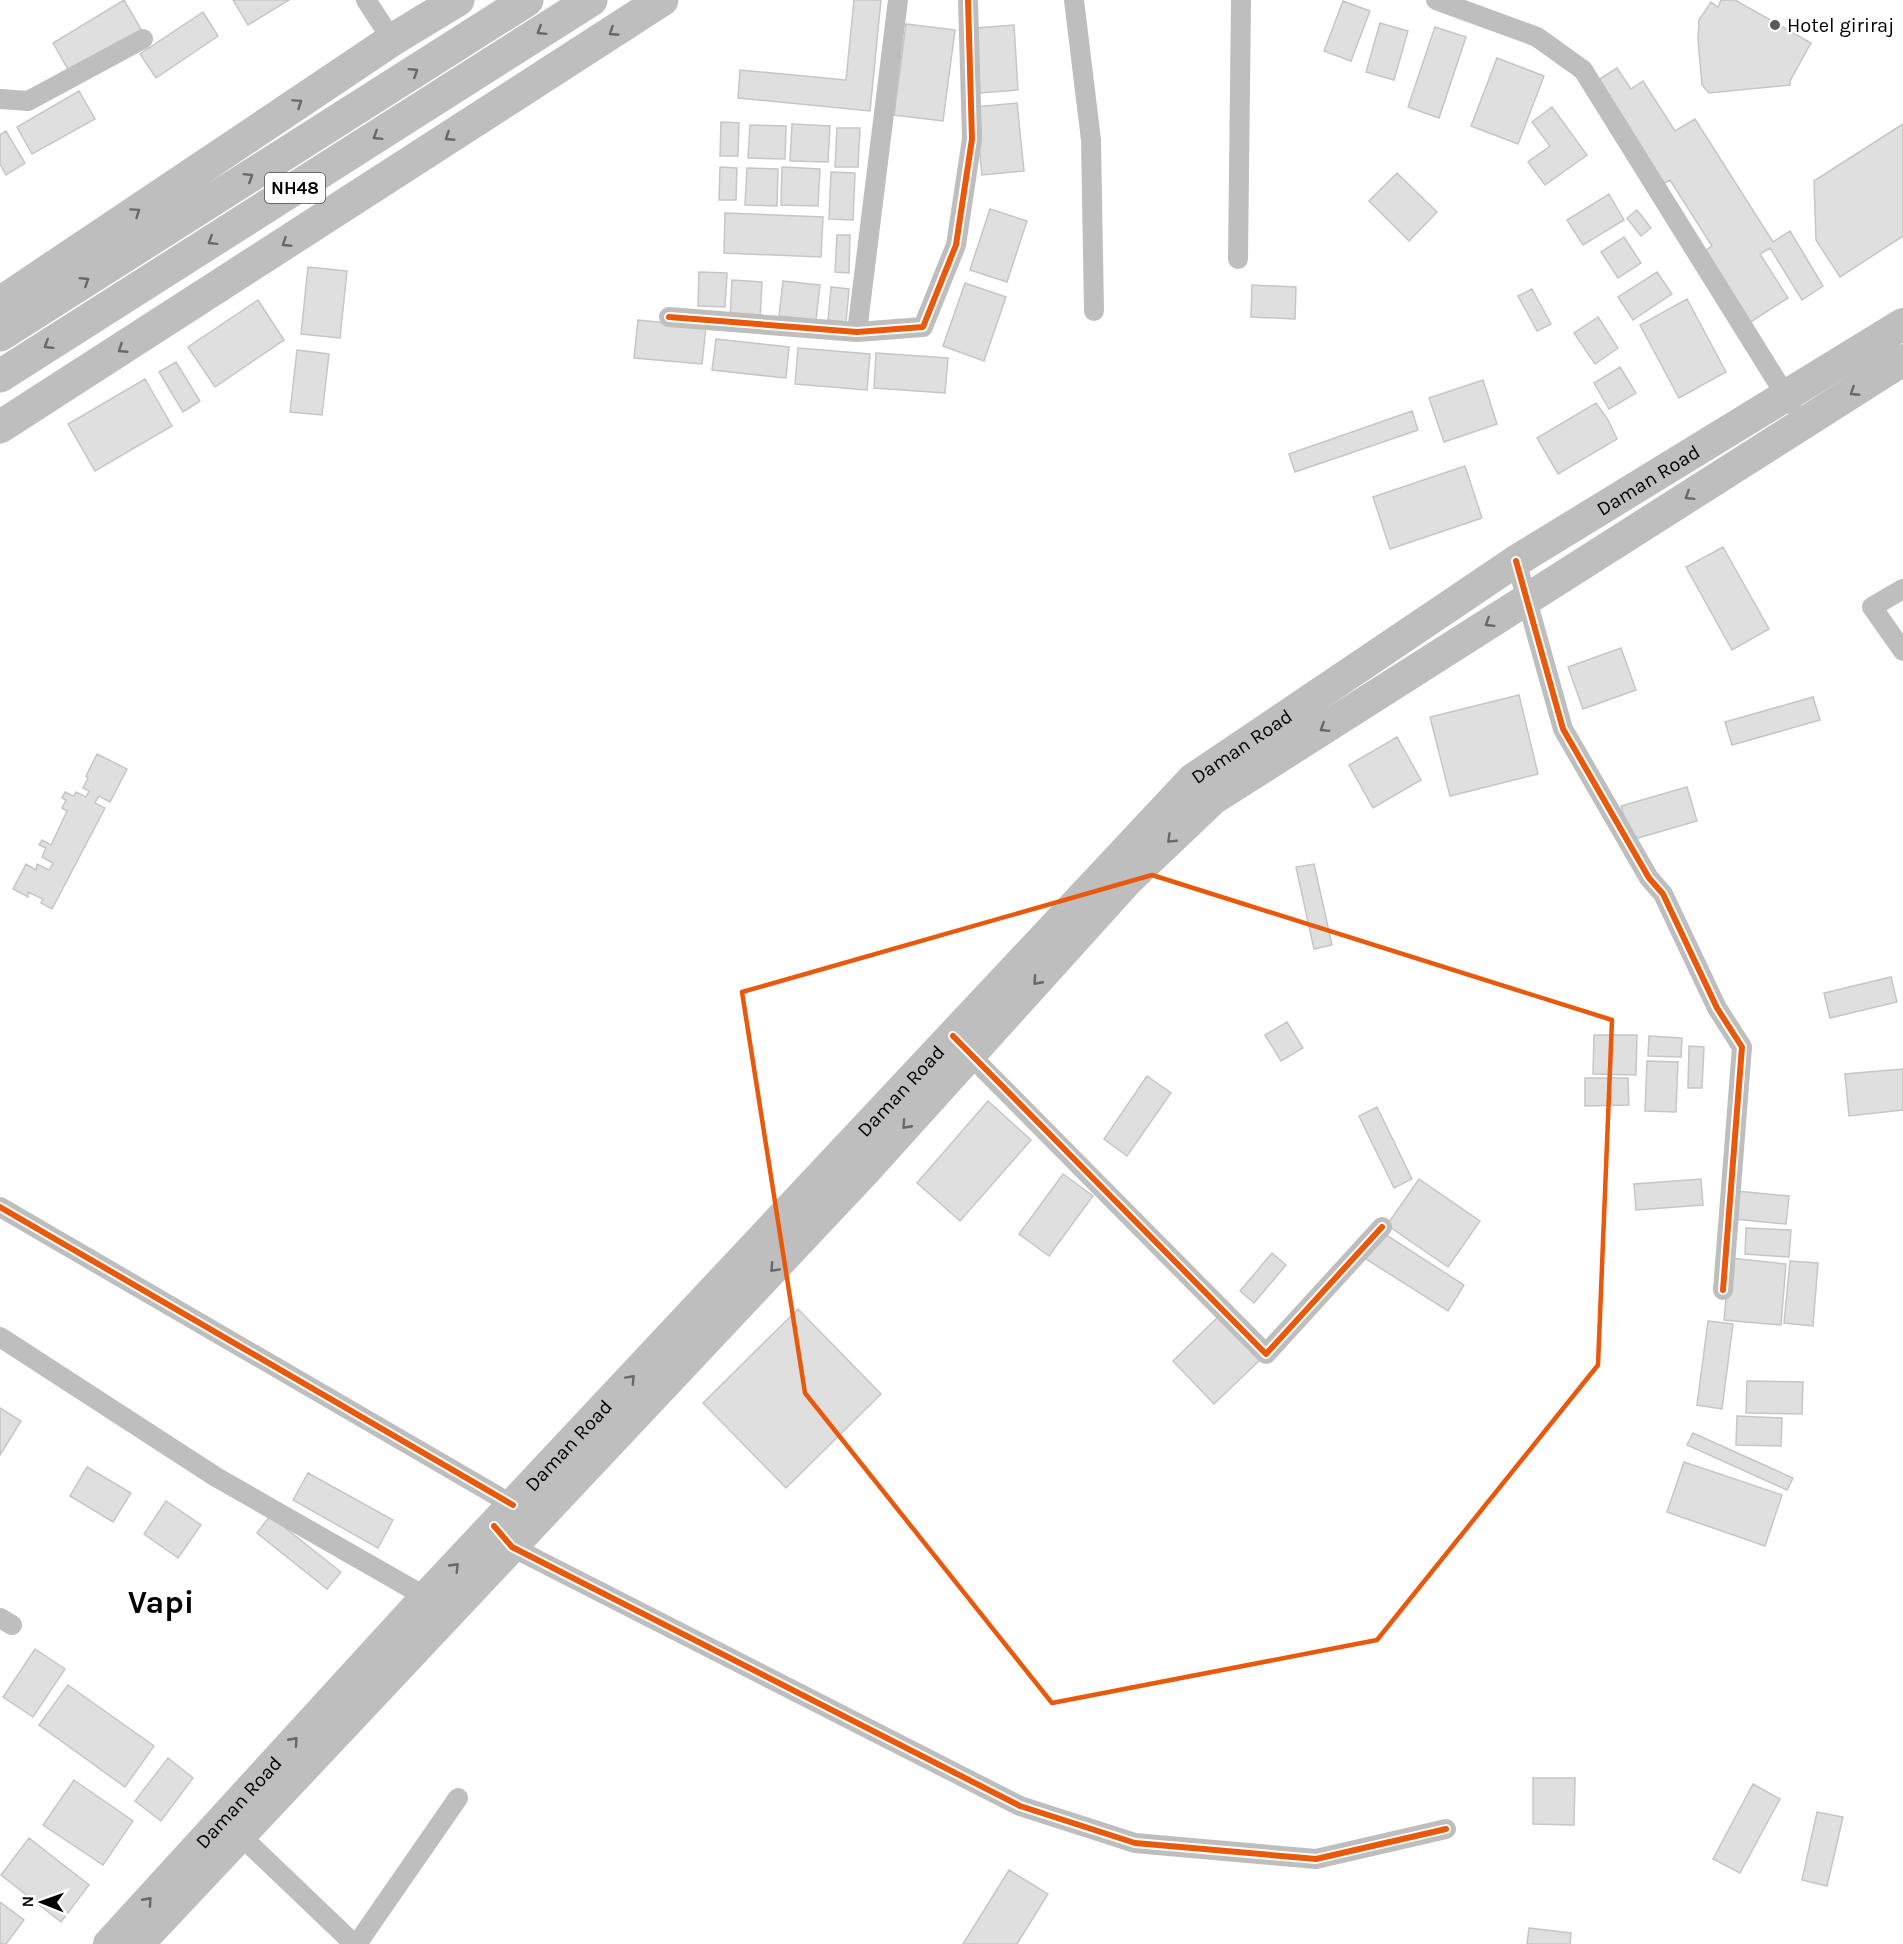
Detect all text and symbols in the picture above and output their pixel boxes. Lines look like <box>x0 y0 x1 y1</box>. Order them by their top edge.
place label: Hotel giriraj <box>1787 14 1894 37</box>
marker: Hotel giriraj <box>1768 18 1782 32</box>
one-way arrow <box>537 24 547 36</box>
one-way arrow <box>609 24 619 36</box>
one-way arrow <box>407 68 418 79</box>
one-way arrow <box>291 99 302 110</box>
one-way arrow <box>373 129 384 140</box>
one-way arrow <box>445 130 456 141</box>
one-way arrow <box>243 172 253 184</box>
road number: NH48 <box>265 173 325 203</box>
one-way arrow <box>129 208 140 219</box>
one-way arrow <box>208 233 218 245</box>
one-way arrow <box>281 236 292 247</box>
one-way arrow <box>79 277 89 289</box>
one-way arrow <box>44 338 54 350</box>
one-way arrow <box>118 342 129 353</box>
one-way arrow <box>1850 385 1861 396</box>
street label: Daman Road <box>1592 440 1704 520</box>
one-way arrow <box>1685 489 1695 501</box>
one-way arrow <box>1485 616 1495 628</box>
street label: Daman Road <box>1187 704 1296 788</box>
one-way arrow <box>1320 721 1331 732</box>
one-way arrow <box>1168 832 1179 843</box>
one-way arrow <box>1033 974 1044 985</box>
street label: Daman Road <box>852 1040 949 1141</box>
one-way arrow <box>902 1119 913 1129</box>
one-way arrow <box>770 1262 781 1272</box>
one-way arrow <box>624 1375 635 1386</box>
street label: Daman Road <box>520 1395 617 1496</box>
one-way arrow <box>447 1563 458 1574</box>
district label: Vapi <box>128 1584 194 1621</box>
one-way arrow <box>287 1738 298 1748</box>
street label: Daman Road <box>191 1751 286 1853</box>
north arrow <box>12 1872 72 1932</box>
text: N <box>18 1896 37 1908</box>
one-way arrow <box>141 1897 152 1908</box>

